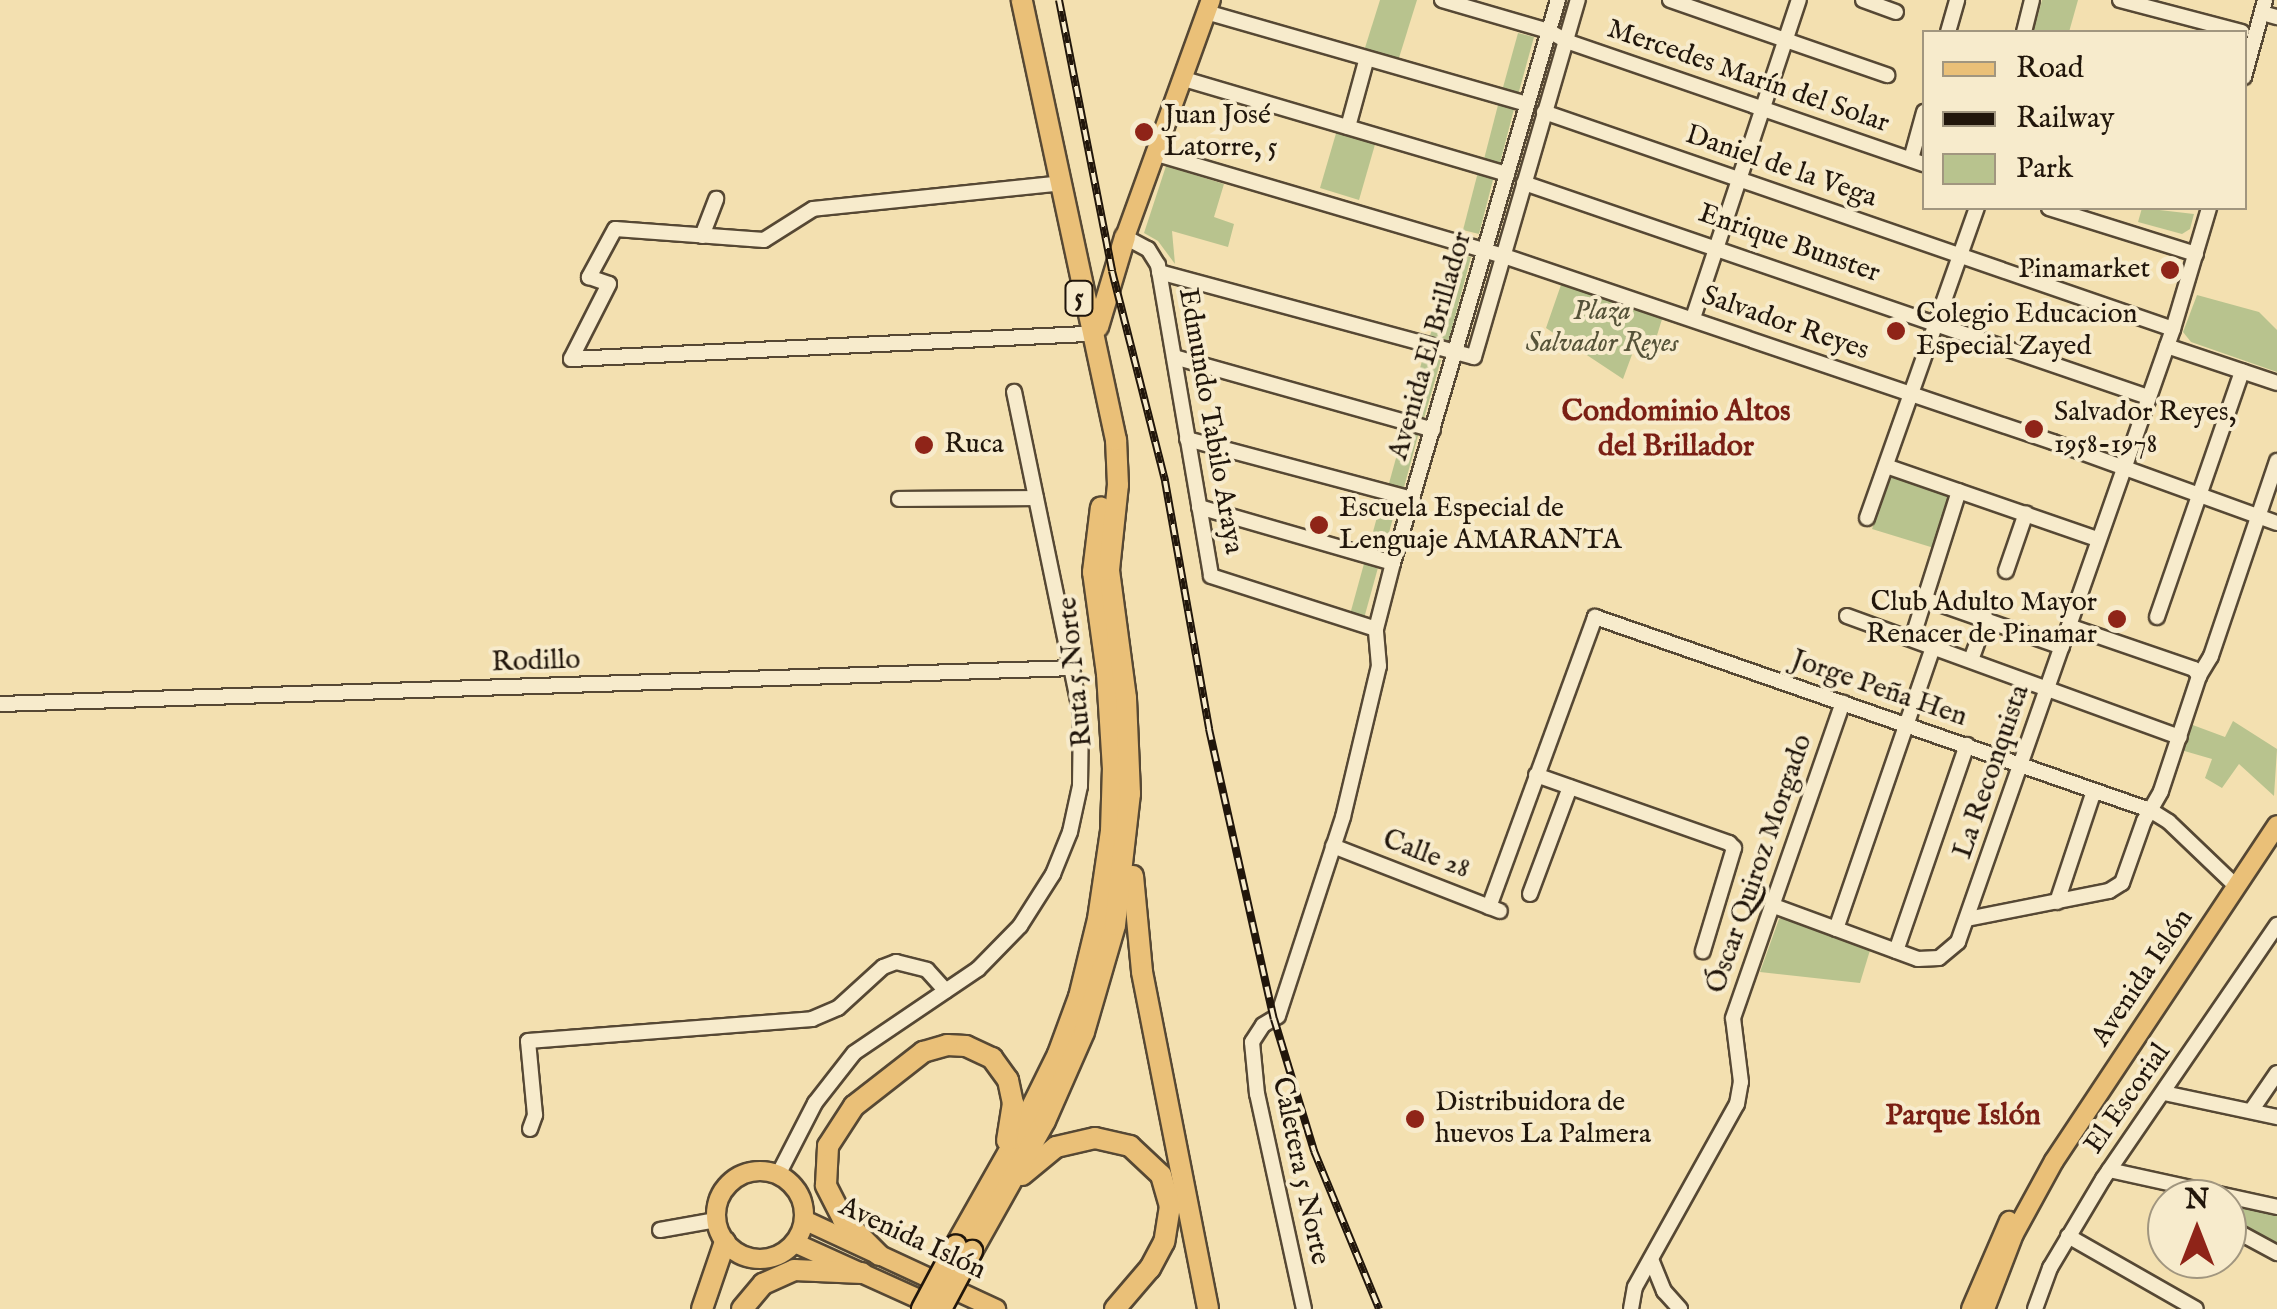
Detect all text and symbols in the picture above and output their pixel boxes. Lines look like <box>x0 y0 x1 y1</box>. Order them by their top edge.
street label: Mercedes Marín del Solar <box>1603 13 1893 141</box>
legend <box>1922 30 2247 210</box>
text: Road <box>2016 50 2084 88</box>
place label: Juan José Latorre, 5 <box>1164 99 1278 165</box>
text: Railway <box>2016 100 2114 138</box>
street label: Daniel de la Vega <box>1681 119 1881 215</box>
marker: Juan José Latorre, 5 <box>1133 121 1155 143</box>
text: Park <box>2016 150 2073 188</box>
street label: Enrique Bunster <box>1694 197 1884 291</box>
street label: Avenida El Brillador <box>1382 228 1480 464</box>
place label: Pinamarket <box>2018 253 2150 287</box>
marker: Pinamarket <box>2159 259 2181 281</box>
road number: 5 <box>1064 278 1094 318</box>
street label: Salvador Reyes <box>1697 280 1873 368</box>
street label: Edmundo Tabilo Araya <box>1170 285 1250 557</box>
park label: Plaza Salvador Reyes <box>1525 295 1679 361</box>
place label: Colegio Educacion Especial Zayed <box>1916 298 2137 364</box>
marker: Colegio Educacion Especial Zayed <box>1885 320 1907 342</box>
district label: Condominio Altos del Brillador <box>1562 394 1790 464</box>
place label: Salvador Reyes, 1958-1978 <box>2054 396 2236 462</box>
marker: Salvador Reyes, 1958-1978 <box>2023 418 2045 440</box>
place label: Ruca <box>944 428 1004 462</box>
marker: Ruca <box>913 434 935 456</box>
place label: Escuela Especial de Lenguaje AMARANTA <box>1339 492 1621 558</box>
marker: Escuela Especial de Lenguaje AMARANTA <box>1308 514 1330 536</box>
place label: Club Adulto Mayor Renacer de Pinamar <box>1866 586 2097 652</box>
street label: Ruta 5 Norte <box>1051 595 1101 749</box>
marker: Club Adulto Mayor Renacer de Pinamar <box>2106 608 2128 630</box>
street label: Jorge Peña Hen <box>1787 643 1971 735</box>
street label: Rodillo <box>491 644 581 680</box>
street label: La Reconquista <box>1947 681 2037 863</box>
street label: Óscar Quiroz Morgado <box>1700 730 1820 998</box>
street label: Calle 28 <box>1378 823 1474 887</box>
street label: Avenida Islón <box>2085 903 2201 1053</box>
street label: El Escorial <box>2078 1037 2178 1161</box>
street label: Caletera 5 Norte <box>1264 1074 1336 1268</box>
place label: Distribuidora de huevos La Palmera <box>1435 1086 1651 1152</box>
district label: Parque Islón <box>1885 1098 2041 1134</box>
marker: Distribuidora de huevos La Palmera <box>1404 1108 1426 1130</box>
north arrow <box>2147 1179 2247 1279</box>
text: N <box>2185 1183 2209 1218</box>
street label: Avenida Islón <box>833 1190 991 1288</box>

